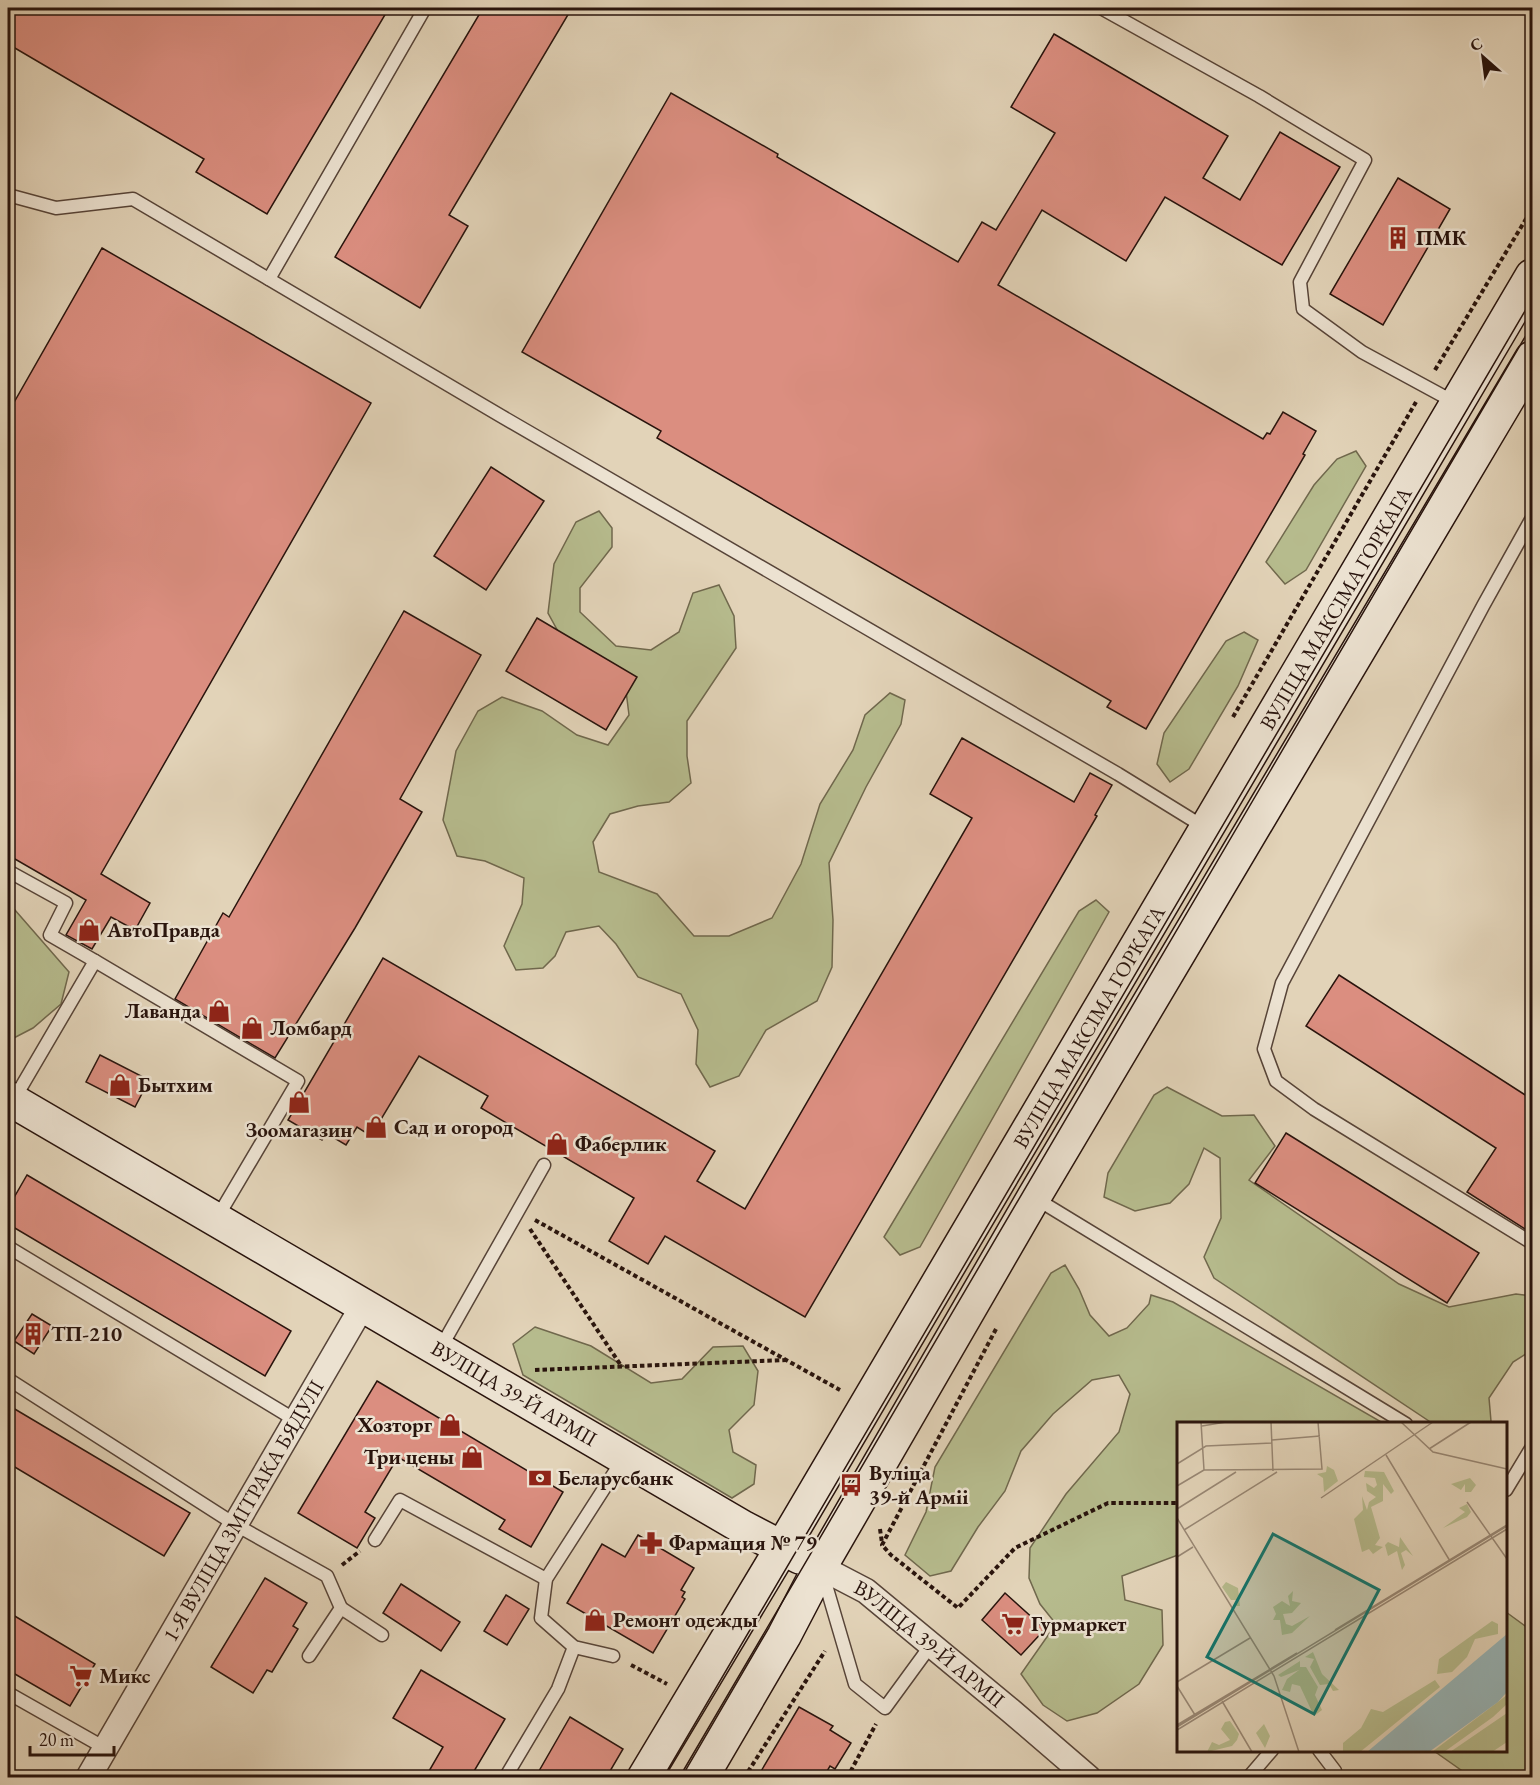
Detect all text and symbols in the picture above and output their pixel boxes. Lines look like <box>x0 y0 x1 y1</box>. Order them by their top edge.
north arrow <box>1453 27 1513 87</box>
text: С <box>1466 32 1486 56</box>
place label: ПМК <box>1416 224 1468 251</box>
building icon: ПМК <box>1385 225 1411 251</box>
street label: ВУЛІЦА МАКСІМА ГОРКАГА <box>1254 481 1418 734</box>
street label: ВУЛІЦА МАКСІМА ГОРКАГА <box>1007 900 1171 1153</box>
place label: АвтоПравда <box>106 916 221 943</box>
shop icon: АвтоПравда <box>76 917 102 943</box>
place label: Лаванда <box>124 997 202 1024</box>
shop icon: Лаванда <box>206 998 232 1024</box>
place label: Ломбард <box>270 1014 352 1041</box>
shop icon: Ломбард <box>239 1015 265 1041</box>
place label: Бытхим <box>138 1071 213 1098</box>
shop icon: Бытхим <box>107 1072 133 1098</box>
shop icon: Зоомагазин <box>286 1089 312 1115</box>
place label: Сад и огород <box>394 1113 513 1140</box>
shop icon: Сад и огород <box>363 1114 389 1140</box>
place label: Зоомагазин <box>246 1116 352 1143</box>
place label: Фаберлик <box>575 1130 667 1157</box>
shop icon: Фаберлик <box>544 1131 570 1157</box>
place label: ТП-210 <box>51 1320 122 1347</box>
building icon: ТП-210 <box>20 1321 46 1347</box>
street label: ВУЛІЦА 39-Й АРМІІ <box>426 1334 602 1452</box>
street label: 1-Я ВУЛІЦА ЗМІТРАКА БЯДУЛІ <box>156 1375 329 1646</box>
place label: Хозторг <box>356 1411 433 1438</box>
shop icon: Хозторг <box>437 1412 463 1438</box>
inset map <box>1177 1422 1507 1752</box>
place label: Три цены <box>363 1443 454 1470</box>
shop icon: Три цены <box>459 1444 485 1470</box>
place label: Вуліца 39-й Арміі <box>869 1459 968 1510</box>
place label: Беларусбанк <box>558 1464 674 1491</box>
bank icon: Беларусбанк <box>527 1465 553 1491</box>
bus stop icon: Вуліца 39-й Арміі <box>838 1472 864 1498</box>
place label: Фармация № 79 <box>669 1529 817 1556</box>
pharmacy icon: Фармация № 79 <box>638 1530 664 1556</box>
street label: ВУЛІЦА 39-Й АРМІІ <box>850 1573 1010 1713</box>
place label: Ремонт одежды <box>613 1606 758 1633</box>
shop icon: Ремонт одежды <box>582 1607 608 1633</box>
place label: Гурмаркет <box>1031 1610 1127 1637</box>
supermarket icon: Гурмаркет <box>1000 1611 1026 1637</box>
place label: Микс <box>99 1662 151 1689</box>
supermarket icon: Микс <box>68 1663 94 1689</box>
scale bar <box>30 1719 114 1757</box>
text: 20 m <box>39 1728 74 1751</box>

